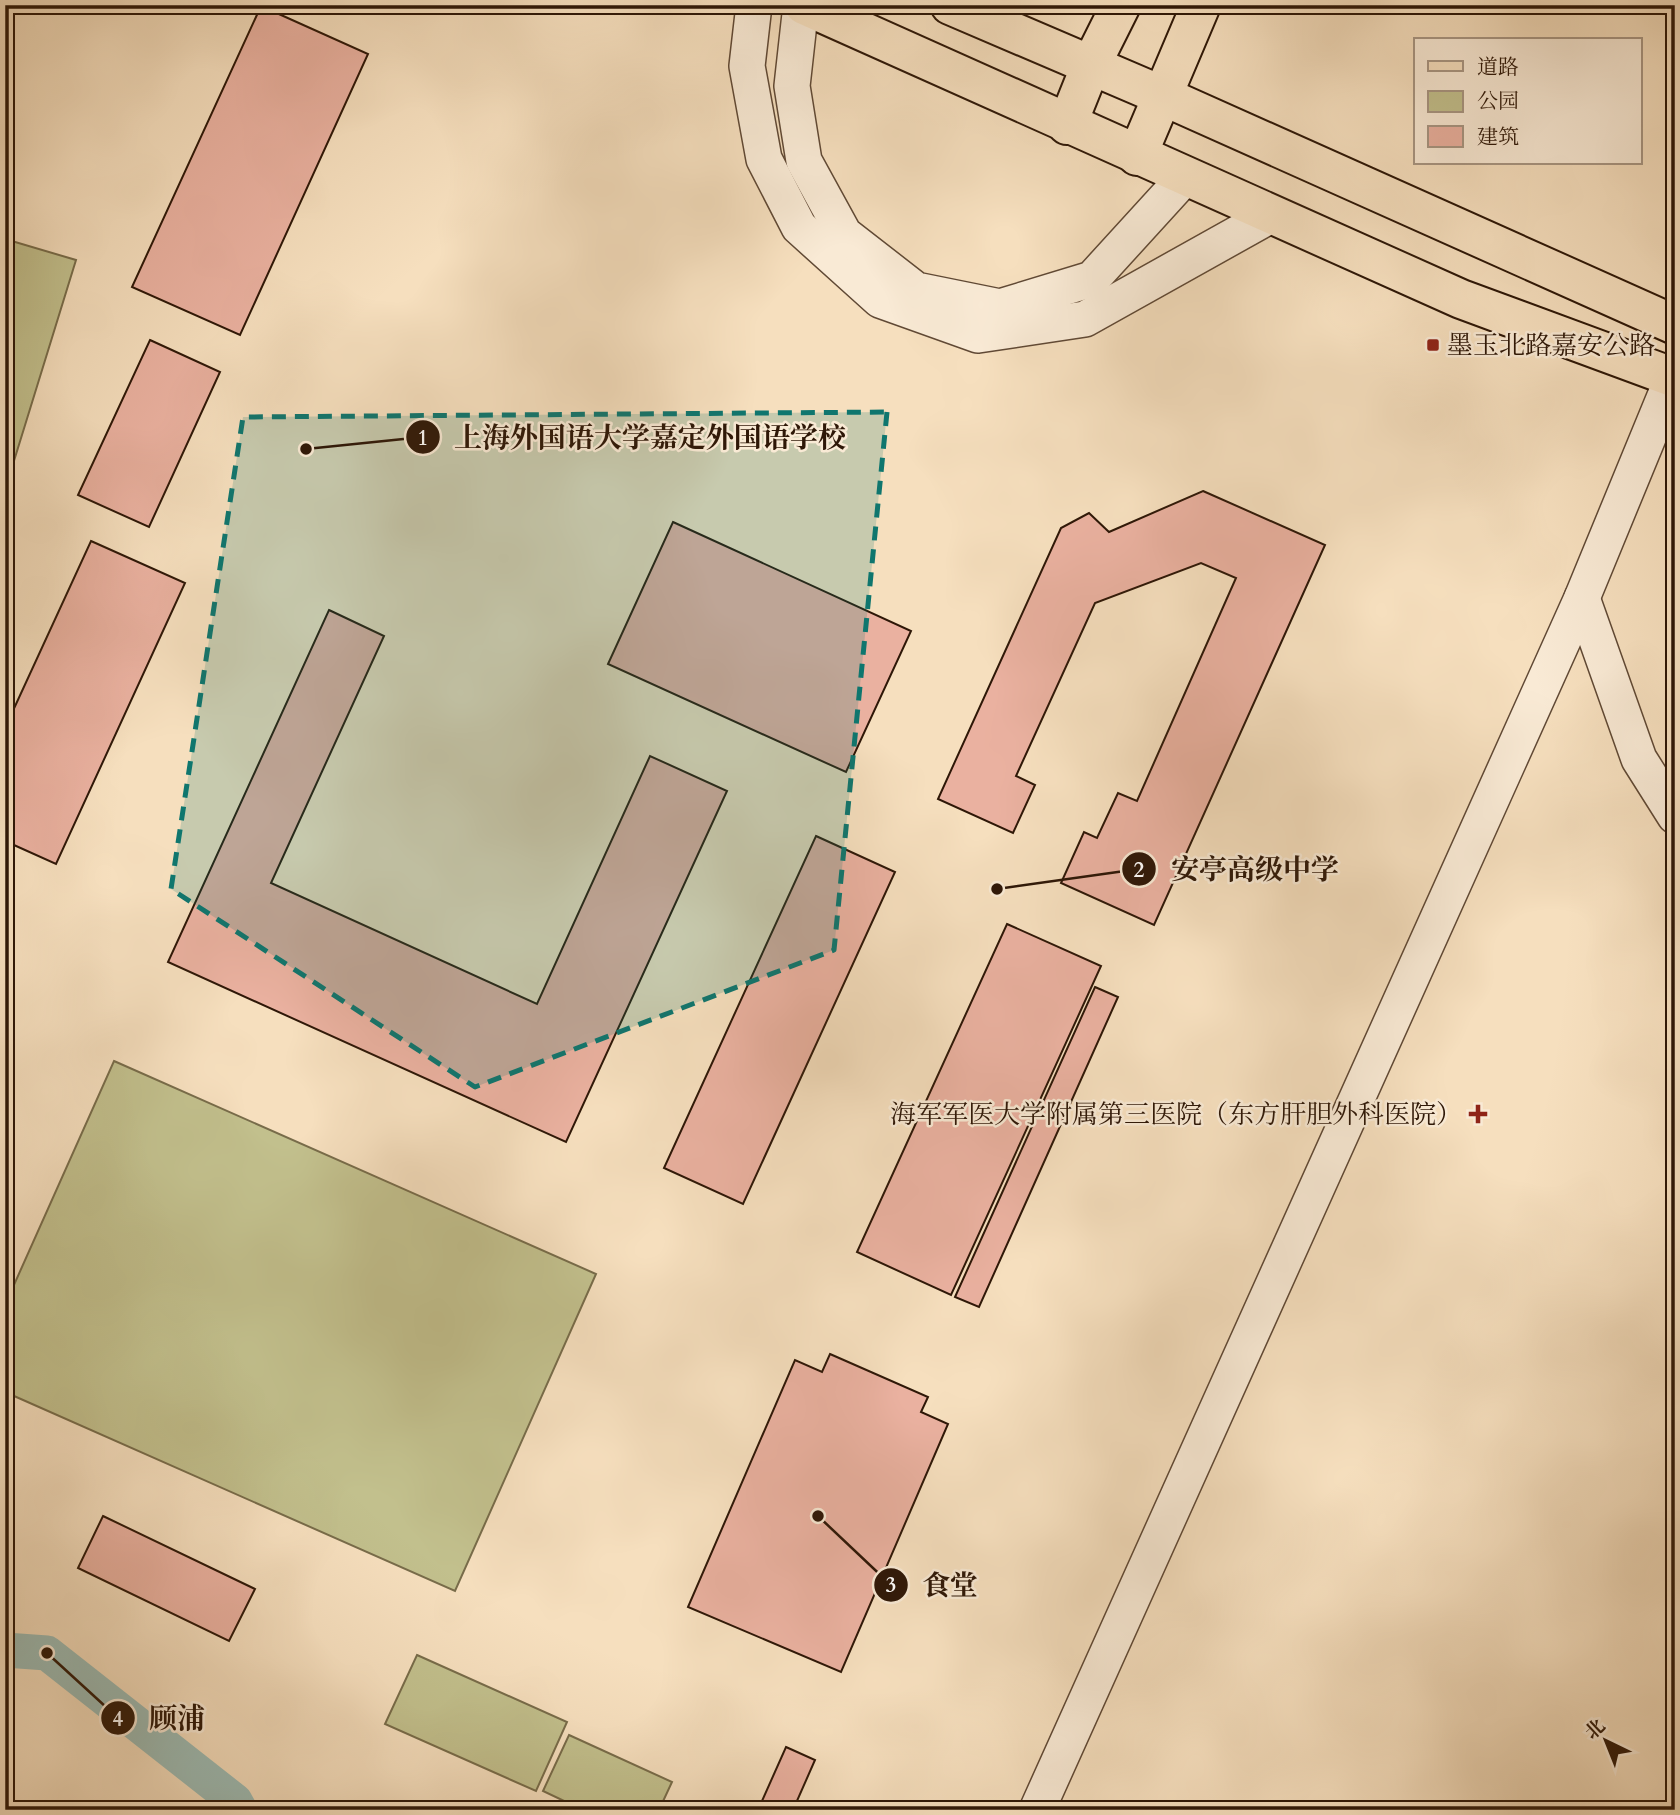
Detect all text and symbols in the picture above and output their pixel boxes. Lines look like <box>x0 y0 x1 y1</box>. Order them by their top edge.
legend <box>1414 38 1642 164</box>
text: 道路 <box>1477 53 1519 82</box>
text: 公园 <box>1477 87 1519 116</box>
text: 建筑 <box>1477 123 1519 152</box>
place label: 墨玉北路嘉安公路 <box>1447 328 1655 363</box>
marker: 墨玉北路嘉安公路 <box>1425 337 1441 353</box>
callout: 上海外国语大学嘉定外国语学校 <box>405 413 860 462</box>
text: 上海外国语大学嘉定外国语学校 <box>454 419 846 457</box>
text: 1 <box>418 424 428 453</box>
callout: 安亭高级中学 <box>1122 845 1353 894</box>
text: 安亭高级中学 <box>1171 851 1339 889</box>
text: 2 <box>1134 856 1145 885</box>
place label: 海军军医大学附属第三医院（东方肝胆外科医院） <box>890 1097 1462 1132</box>
marker: 海军军医大学附属第三医院（东方肝胆外科医院） <box>1468 1104 1488 1124</box>
callout: 食堂 <box>873 1561 992 1610</box>
text: 食堂 <box>922 1567 978 1605</box>
text: 3 <box>886 1571 896 1600</box>
callout: 顾浦 <box>100 1694 219 1743</box>
text: 顾浦 <box>149 1700 205 1738</box>
text: 4 <box>113 1705 124 1734</box>
north arrow <box>1572 1706 1642 1776</box>
text: 北 <box>1579 1713 1611 1745</box>

